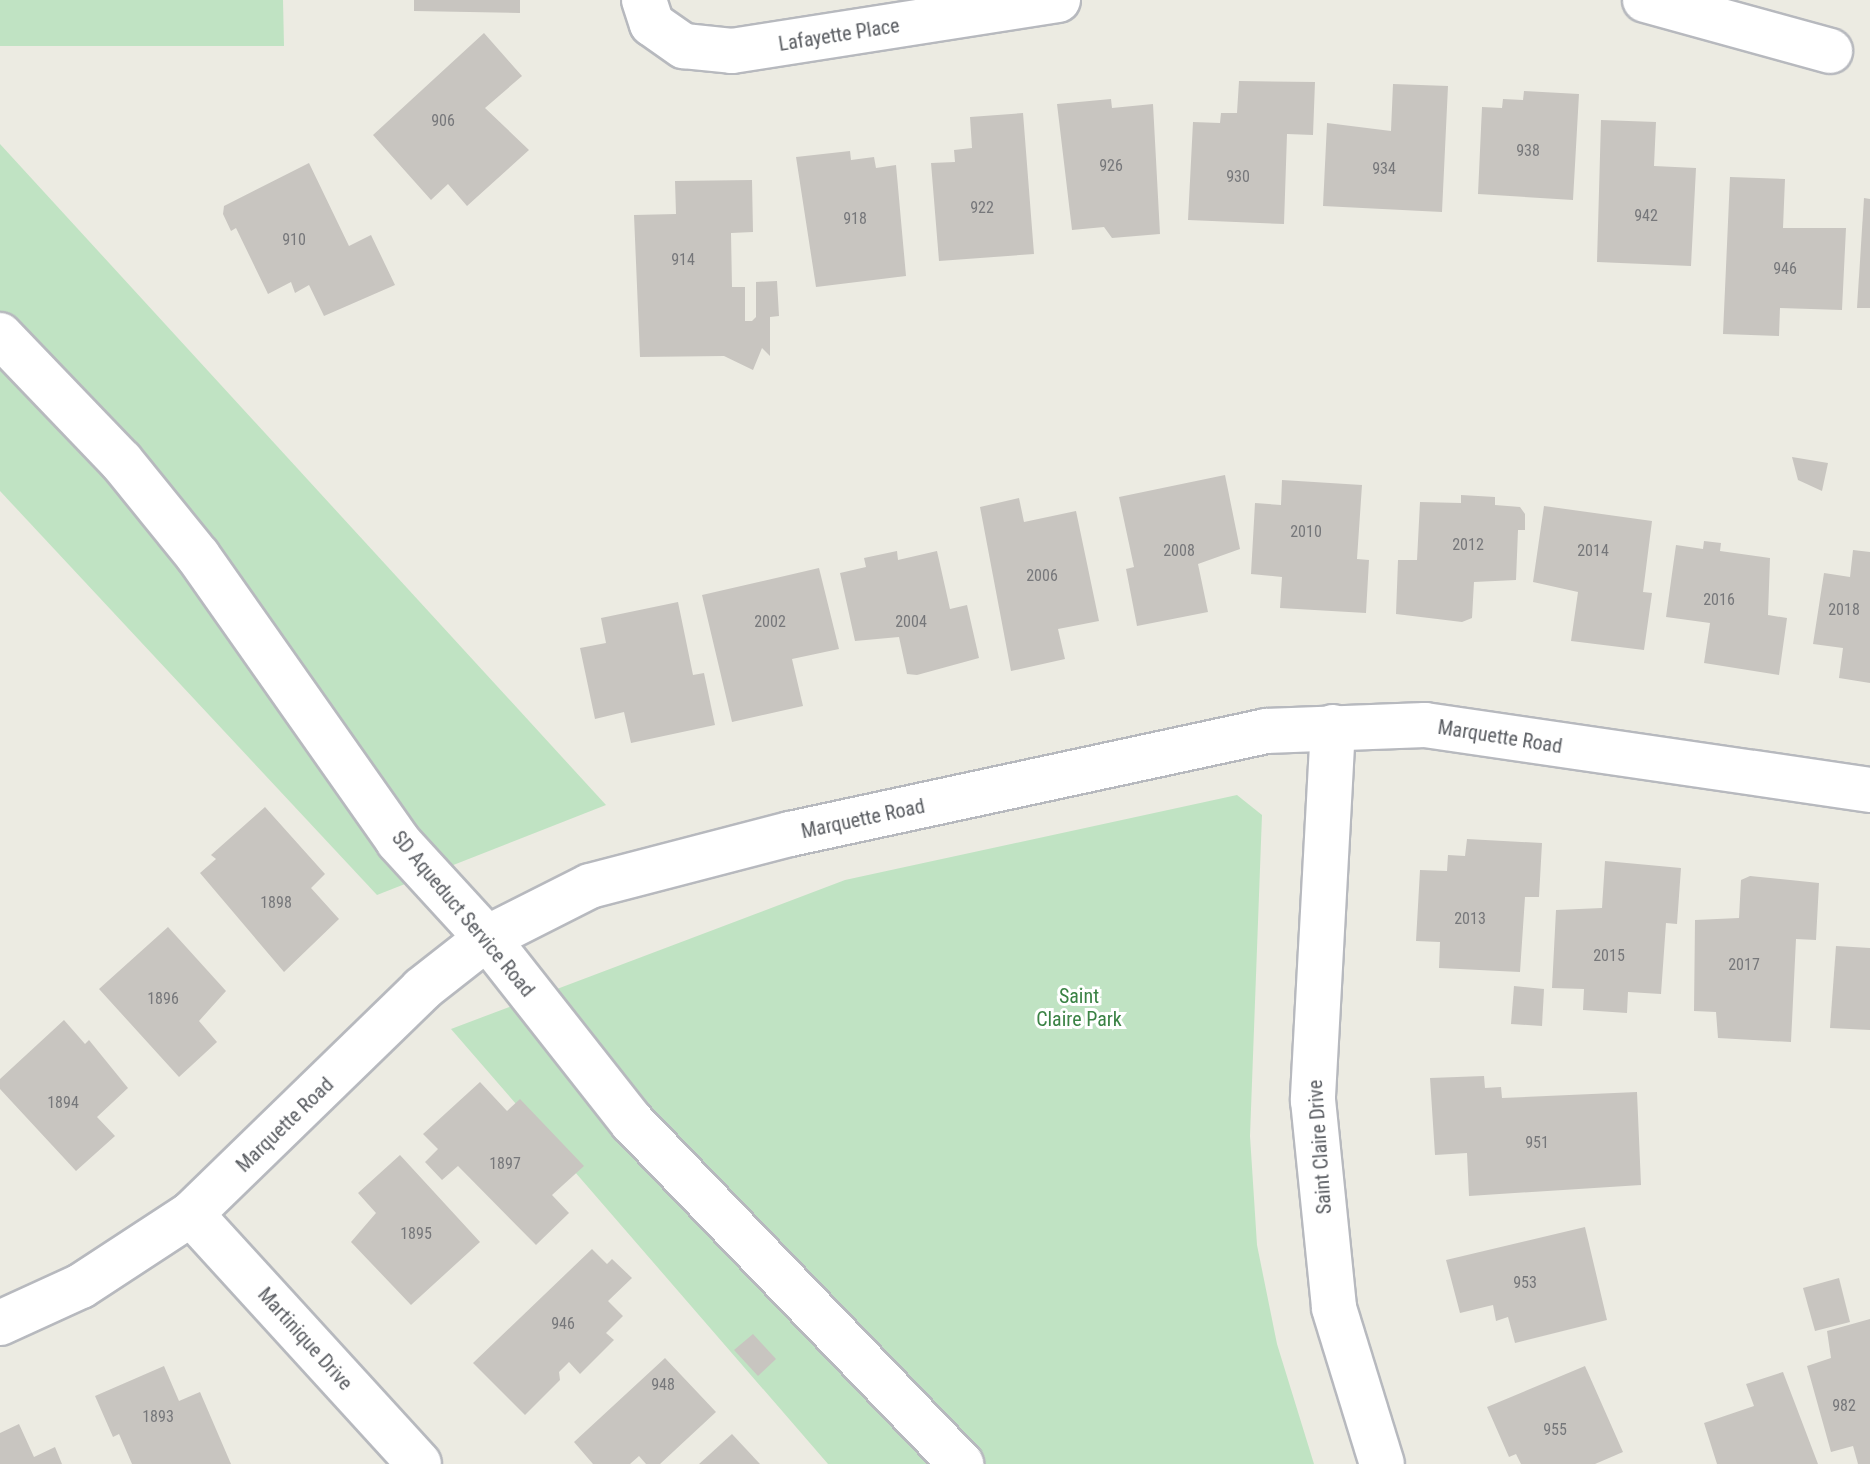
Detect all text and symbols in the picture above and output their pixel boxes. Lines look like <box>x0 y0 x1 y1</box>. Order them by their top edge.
street label: Lafayette Place <box>777 14 901 56</box>
house number: 906 <box>431 111 455 131</box>
house number: 938 <box>1516 141 1540 161</box>
house number: 926 <box>1099 156 1123 176</box>
house number: 934 <box>1372 159 1396 179</box>
house number: 930 <box>1226 167 1250 187</box>
house number: 922 <box>970 198 994 218</box>
house number: 942 <box>1634 206 1658 226</box>
house number: 918 <box>843 209 867 229</box>
house number: 910 <box>282 230 306 250</box>
house number: 914 <box>671 250 695 270</box>
house number: 946 <box>1773 259 1797 279</box>
house number: 2010 <box>1290 522 1322 542</box>
house number: 2012 <box>1452 535 1484 555</box>
house number: 2008 <box>1163 541 1195 561</box>
house number: 2014 <box>1577 541 1609 561</box>
house number: 2006 <box>1026 566 1058 586</box>
house number: 2016 <box>1703 590 1735 610</box>
house number: 2018 <box>1828 600 1860 620</box>
house number: 2002 <box>754 612 786 632</box>
house number: 2004 <box>895 612 927 632</box>
street label: Marquette Road <box>1436 715 1564 759</box>
street label: Marquette Road <box>799 794 927 844</box>
street label: SD Aqueduct Service Road <box>387 826 539 1002</box>
house number: 1898 <box>260 893 292 913</box>
house number: 2013 <box>1454 909 1486 929</box>
house number: 2015 <box>1593 946 1625 966</box>
house number: 2017 <box>1728 955 1760 975</box>
park label: Saint Claire Park <box>1036 985 1122 1032</box>
house number: 1896 <box>147 989 179 1009</box>
street label: Marquette Road <box>231 1073 339 1177</box>
street label: Saint Claire Drive <box>1303 1079 1337 1215</box>
house number: 1894 <box>47 1093 79 1113</box>
house number: 951 <box>1525 1133 1549 1153</box>
house number: 1897 <box>489 1154 521 1174</box>
house number: 1895 <box>400 1224 432 1244</box>
house number: 953 <box>1513 1273 1537 1293</box>
street label: Martinique Drive <box>253 1283 357 1395</box>
house number: 946 <box>551 1314 575 1334</box>
house number: 948 <box>651 1375 675 1395</box>
house number: 982 <box>1832 1396 1856 1416</box>
house number: 1893 <box>142 1407 174 1427</box>
house number: 955 <box>1543 1420 1567 1440</box>

